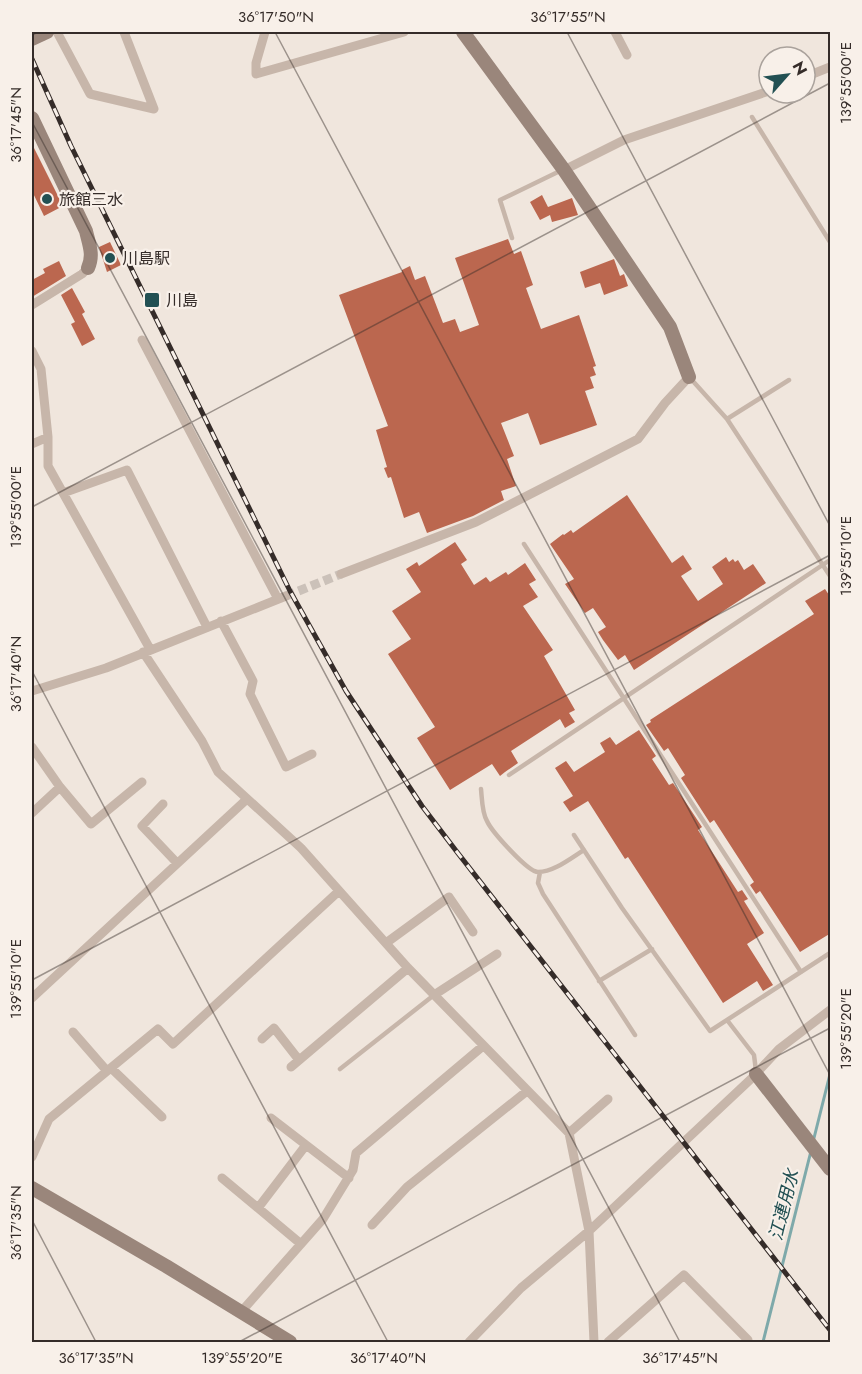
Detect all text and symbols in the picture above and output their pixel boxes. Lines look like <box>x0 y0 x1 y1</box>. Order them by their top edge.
text: 36°17'50"N <box>238 6 314 28</box>
text: 36°17'55"N <box>530 6 606 28</box>
text: 139°55'00"E <box>835 42 857 124</box>
north arrow <box>757 45 817 105</box>
text: N <box>787 57 813 79</box>
text: 36°17'45"N <box>5 87 27 163</box>
place label: 旅館三水 <box>59 188 123 211</box>
marker: 旅館三水 <box>40 192 54 206</box>
place label: 川島駅 <box>122 247 170 270</box>
marker: 川島駅 <box>103 251 117 265</box>
place label: 川島 <box>166 289 198 312</box>
marker: 川島 <box>143 291 161 309</box>
text: 139°55'00"E <box>5 466 27 548</box>
text: 139°55'10"E <box>835 516 857 596</box>
text: 36°17'40"N <box>5 636 27 712</box>
text: 139°55'10"E <box>5 939 27 1019</box>
text: 139°55'20"E <box>835 988 857 1070</box>
water label: 江連用水 <box>763 1165 806 1243</box>
text: 36°17'35"N <box>5 1185 27 1261</box>
text: 36°17'35"N <box>58 1347 134 1369</box>
text: 139°55'20"E <box>201 1347 283 1369</box>
text: 36°17'40"N <box>350 1347 426 1369</box>
text: 36°17'45"N <box>642 1347 718 1369</box>

